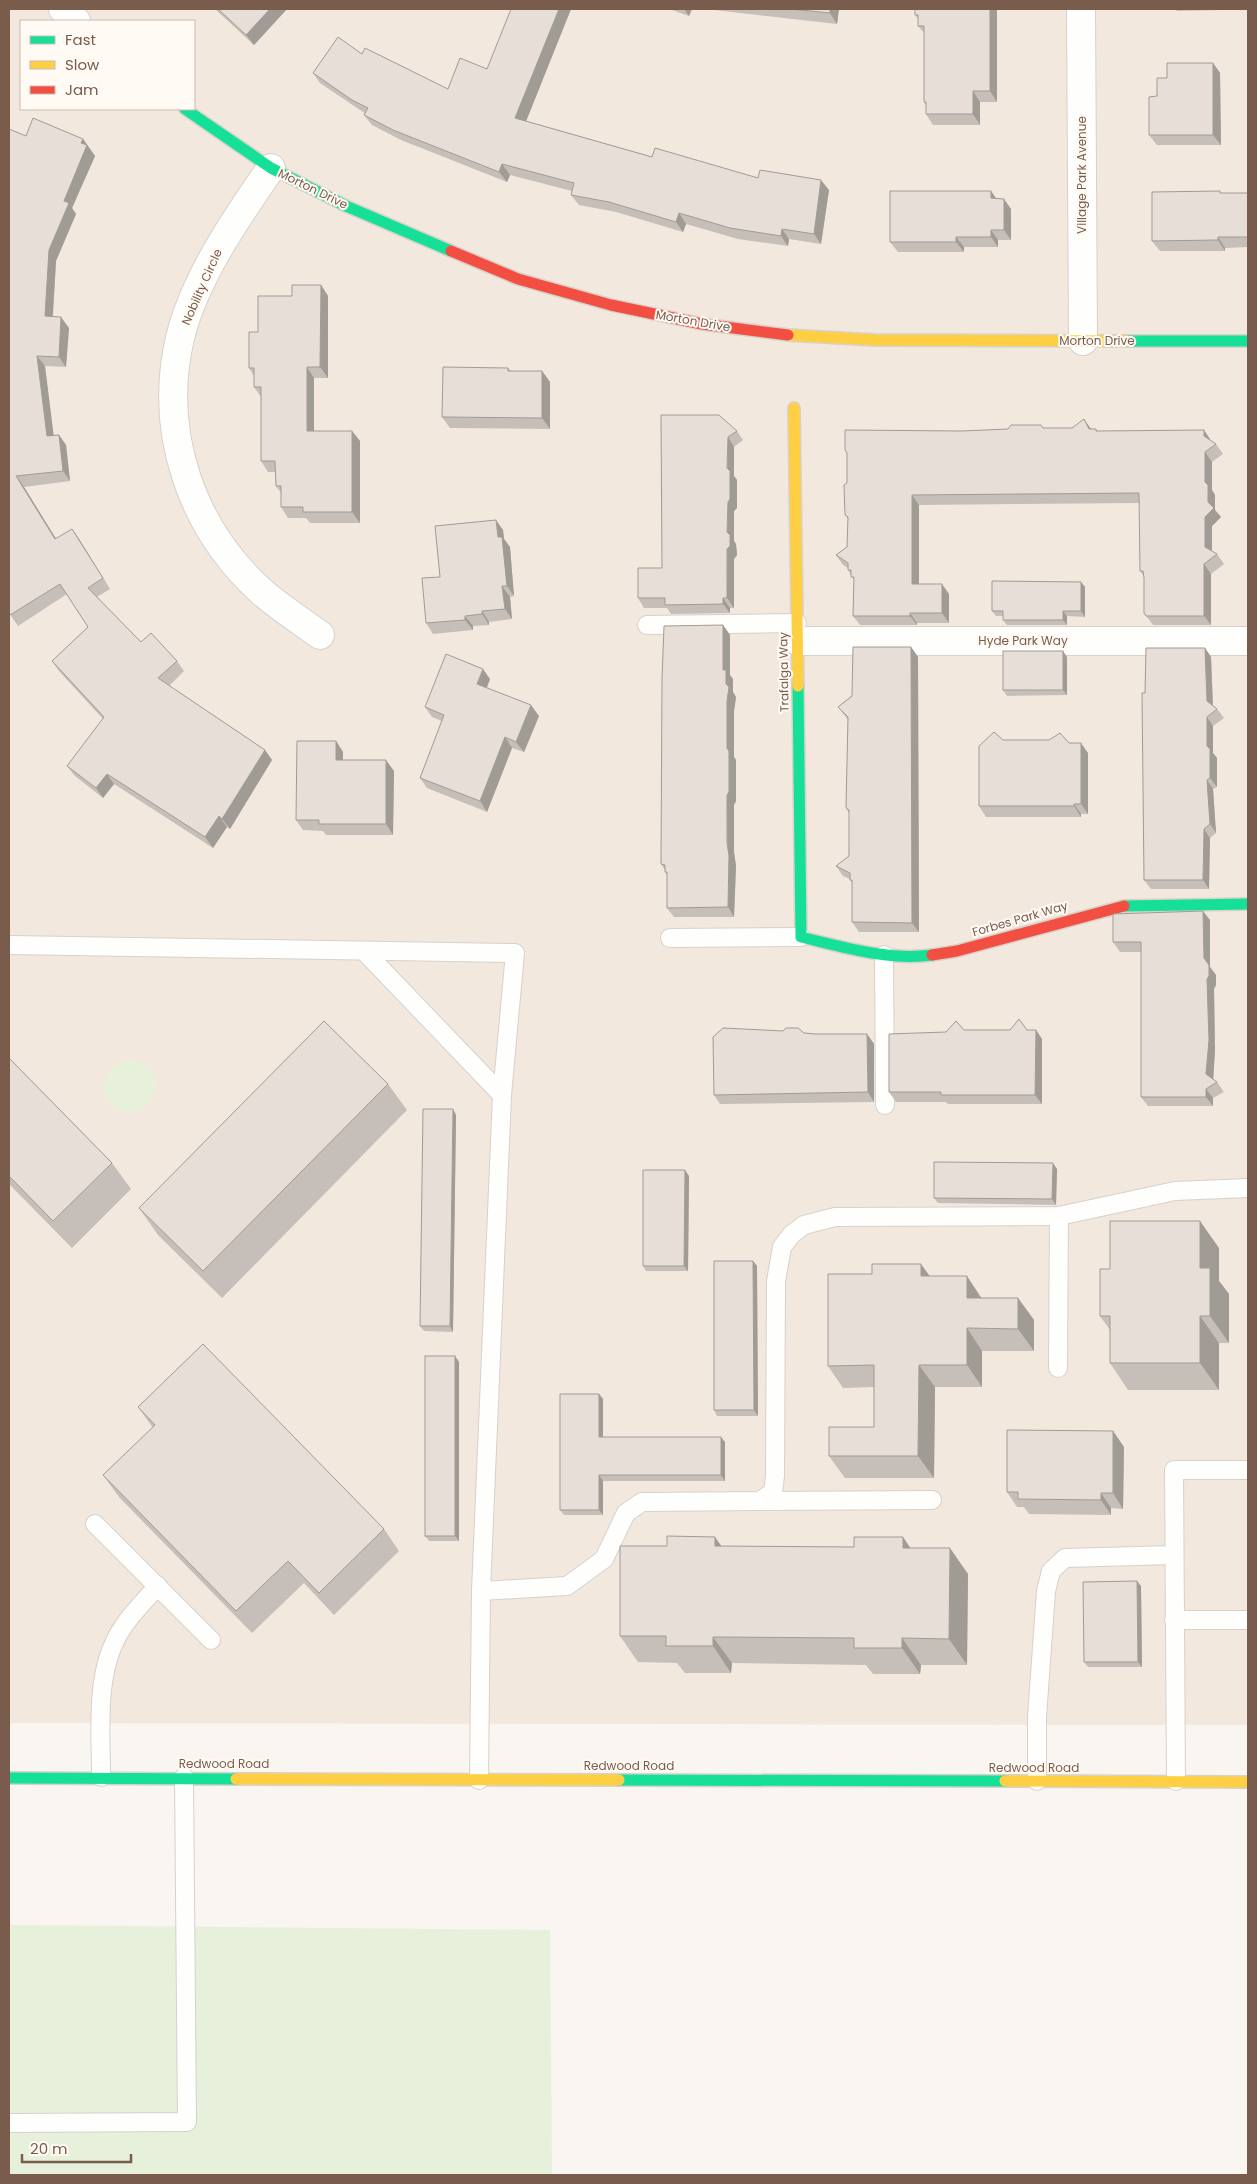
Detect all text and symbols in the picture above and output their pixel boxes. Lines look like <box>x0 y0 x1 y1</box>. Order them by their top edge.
legend <box>20 20 195 110</box>
text: Fast <box>65 29 96 50</box>
text: Slow <box>65 54 100 75</box>
text: Jam <box>65 79 99 100</box>
street label: Village Park Avenue <box>1073 116 1090 234</box>
street label: Morton Drive <box>276 164 351 213</box>
street label: Nobility Circle <box>177 246 226 328</box>
street label: Morton Drive <box>654 306 732 335</box>
street label: Morton Drive <box>1059 332 1135 349</box>
street label: Trafalga Way <box>774 632 793 712</box>
street label: Hyde Park Way <box>978 632 1068 649</box>
street label: Forbes Park Way <box>970 897 1070 940</box>
street label: Redwood Road <box>179 1755 269 1772</box>
street label: Redwood Road <box>584 1757 674 1774</box>
street label: Redwood Road <box>989 1759 1079 1776</box>
scale bar <box>22 2132 131 2164</box>
text: 20 m <box>30 2138 68 2159</box>

